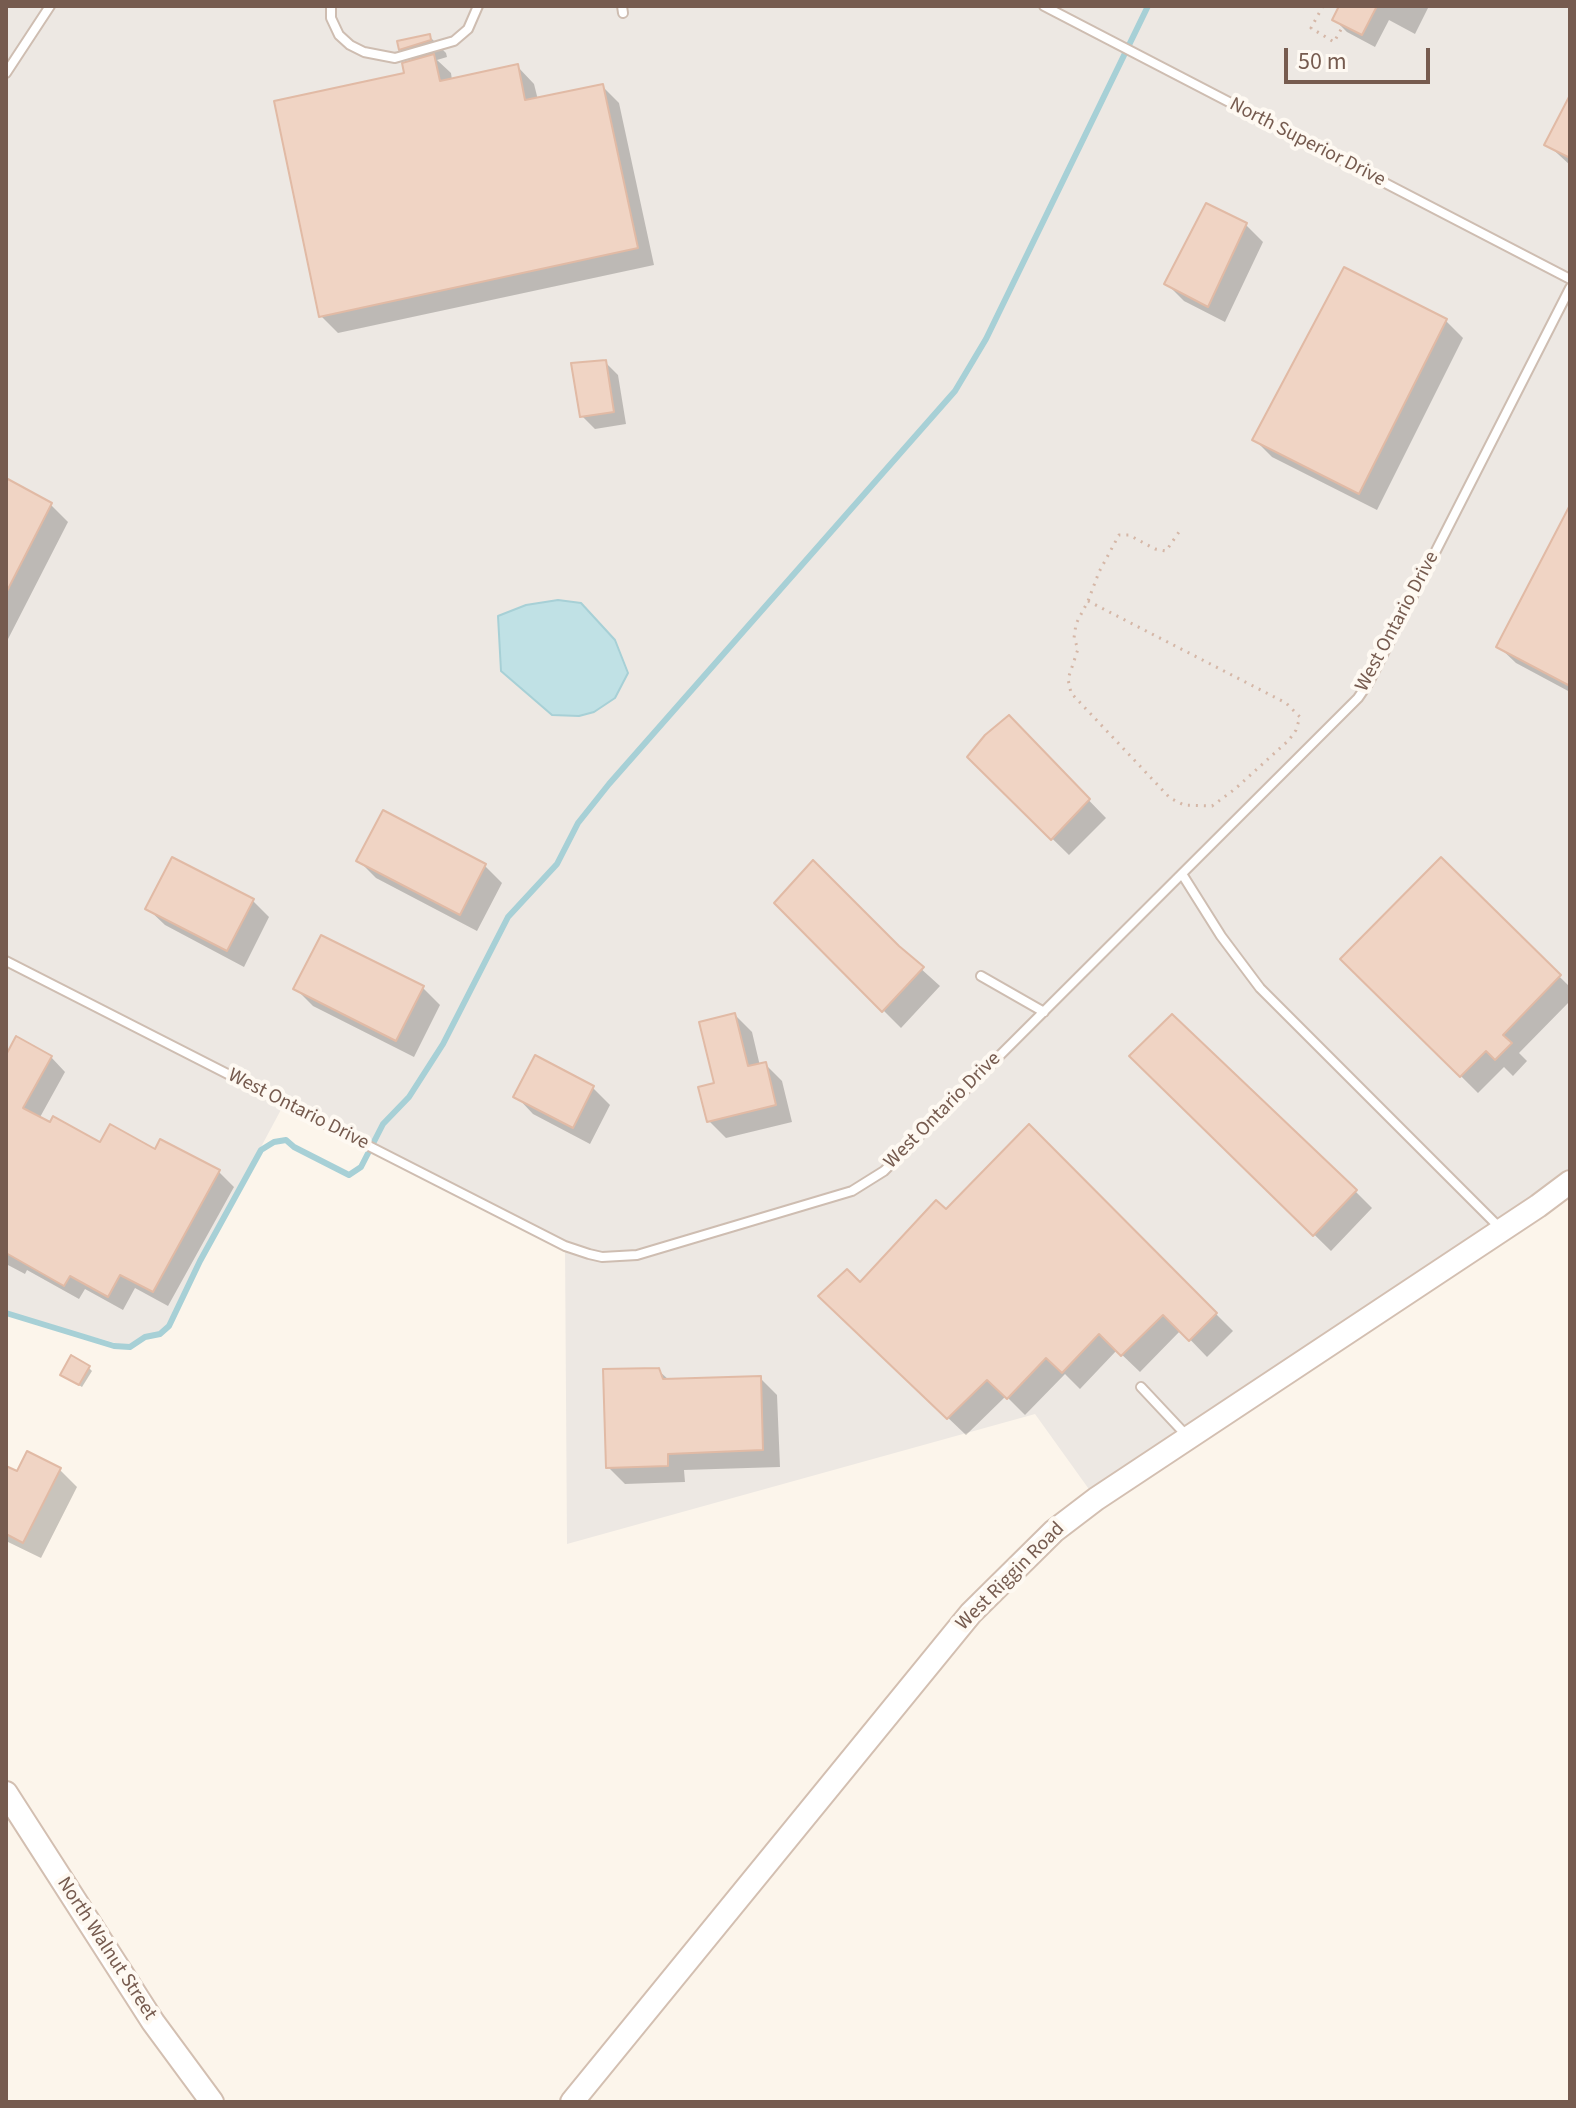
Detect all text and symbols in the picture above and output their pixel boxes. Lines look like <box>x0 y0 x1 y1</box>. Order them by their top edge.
scale bar <box>1288 32 1434 82</box>
text: 50 m <box>1298 44 1347 79</box>
street label: North Superior Drive <box>1225 93 1389 193</box>
street label: West Ontario Drive <box>1351 548 1445 696</box>
street label: West Ontario Drive <box>880 1048 1006 1174</box>
street label: West Ontario Drive <box>223 1064 373 1156</box>
street label: West Riggin Road <box>952 1518 1070 1636</box>
street label: North Walnut Street <box>51 1873 161 2025</box>

